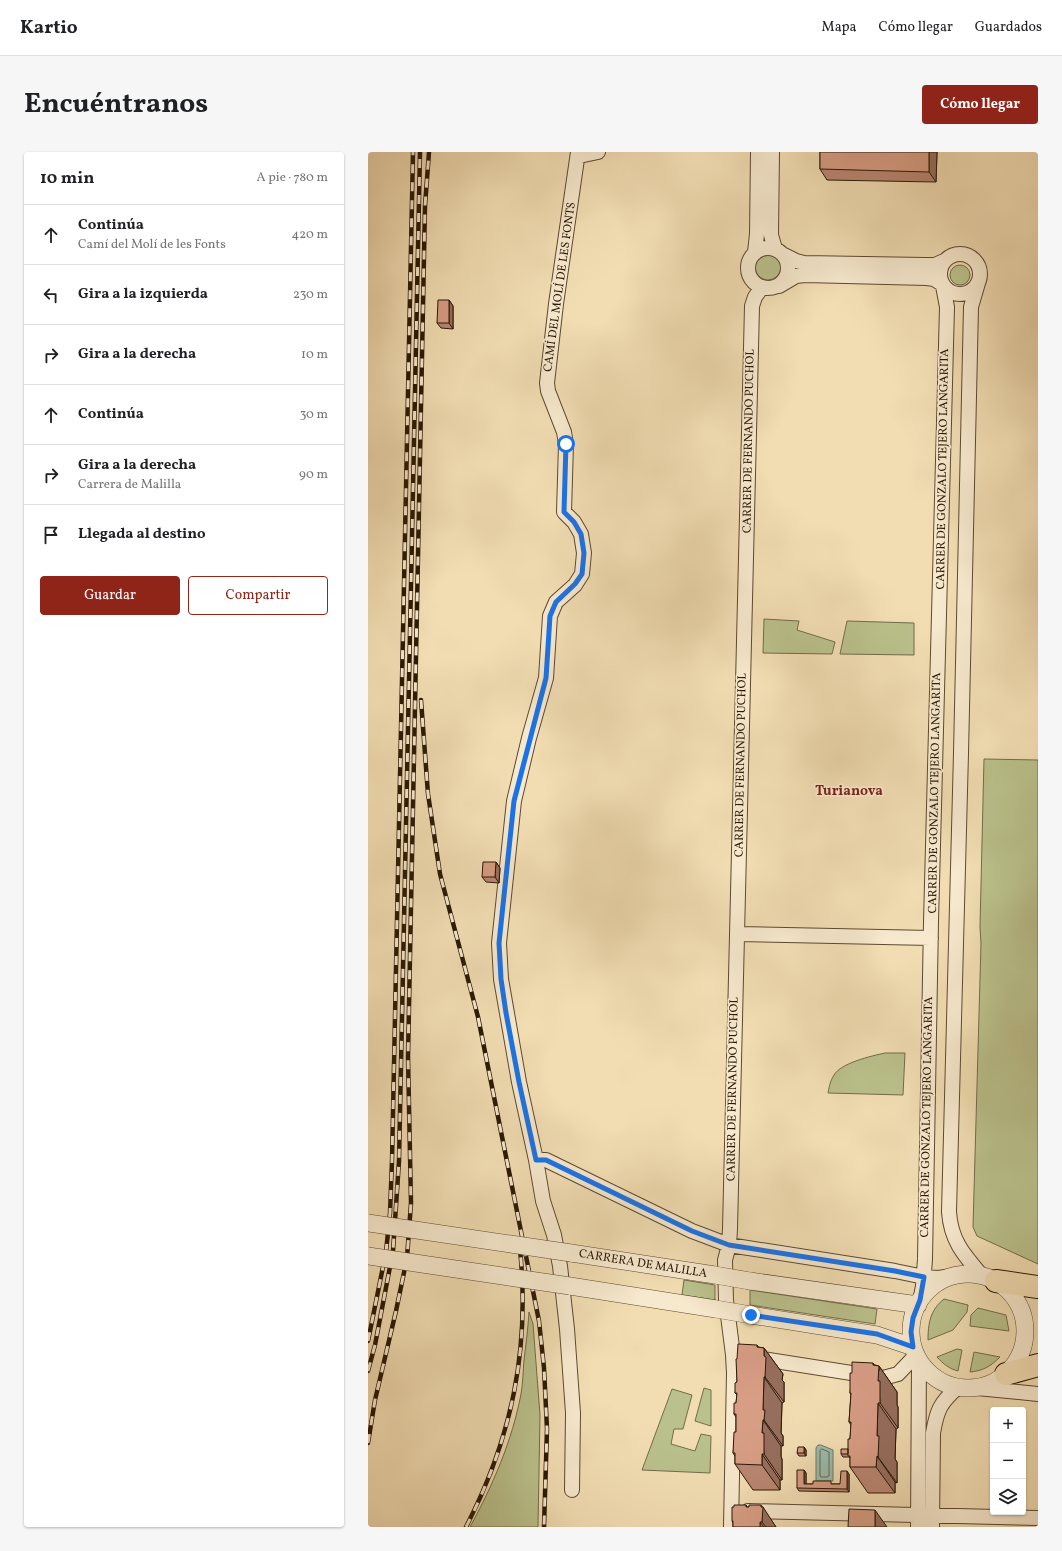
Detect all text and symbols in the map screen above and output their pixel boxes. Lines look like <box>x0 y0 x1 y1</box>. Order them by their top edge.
text: Kartio <box>20 15 78 41</box>
text: Mapa <box>822 18 857 37</box>
text: Cómo llegar <box>879 18 953 37</box>
text: Guardados <box>975 18 1042 37</box>
text: Encuéntranos <box>24 85 208 124</box>
button: Cómo llegar <box>922 85 1038 124</box>
text: 10 min <box>40 167 94 190</box>
text: A pie · 780 m <box>257 169 328 187</box>
street label: CAMÍ DEL MOLÍ DE LES FONTS <box>539 201 580 373</box>
text: Continúa <box>78 215 144 236</box>
icon: ahead <box>40 224 62 246</box>
text: 420 m <box>291 226 328 244</box>
text: Camí del Molí de les Fonts <box>78 236 226 254</box>
icon: left <box>40 284 62 306</box>
text: Gira a la izquierda <box>78 284 208 305</box>
text: 230 m <box>293 286 328 304</box>
icon: right <box>40 344 62 366</box>
text: Gira a la derecha <box>78 344 196 365</box>
text: 10 m <box>301 346 328 364</box>
street label: CARRER DE GONZALO TEJERO LANGARITA <box>933 348 953 590</box>
street label: CARRER DE FERNANDO PUCHOL <box>739 349 759 533</box>
icon: ahead <box>40 404 62 426</box>
text: Continúa <box>78 404 144 425</box>
text: 30 m <box>300 406 328 424</box>
route start <box>557 435 575 453</box>
text: Gira a la derecha <box>78 455 196 476</box>
icon: right <box>40 464 62 486</box>
text: 90 m <box>299 466 328 484</box>
text: Carrera de Malilla <box>78 476 181 494</box>
icon: arrive <box>40 524 62 546</box>
text: Llegada al destino <box>78 524 206 545</box>
button: Guardar <box>40 576 180 615</box>
button: Compartir <box>188 576 328 615</box>
street label: CARRER DE GONZALO TEJERO LANGARITA <box>925 672 945 914</box>
street label: CARRER DE FERNANDO PUCHOL <box>731 673 751 857</box>
district label: Turianova <box>815 782 883 801</box>
street label: CARRER DE GONZALO TEJERO LANGARITA <box>917 996 937 1238</box>
street label: CARRER DE FERNANDO PUCHOL <box>723 997 743 1181</box>
street label: CARRERA DE MALILLA <box>578 1246 709 1282</box>
route end <box>742 1306 760 1324</box>
map controls <box>990 1407 1026 1515</box>
button: + <box>990 1407 1026 1443</box>
button: − <box>990 1443 1026 1479</box>
button: layers <box>990 1479 1026 1515</box>

